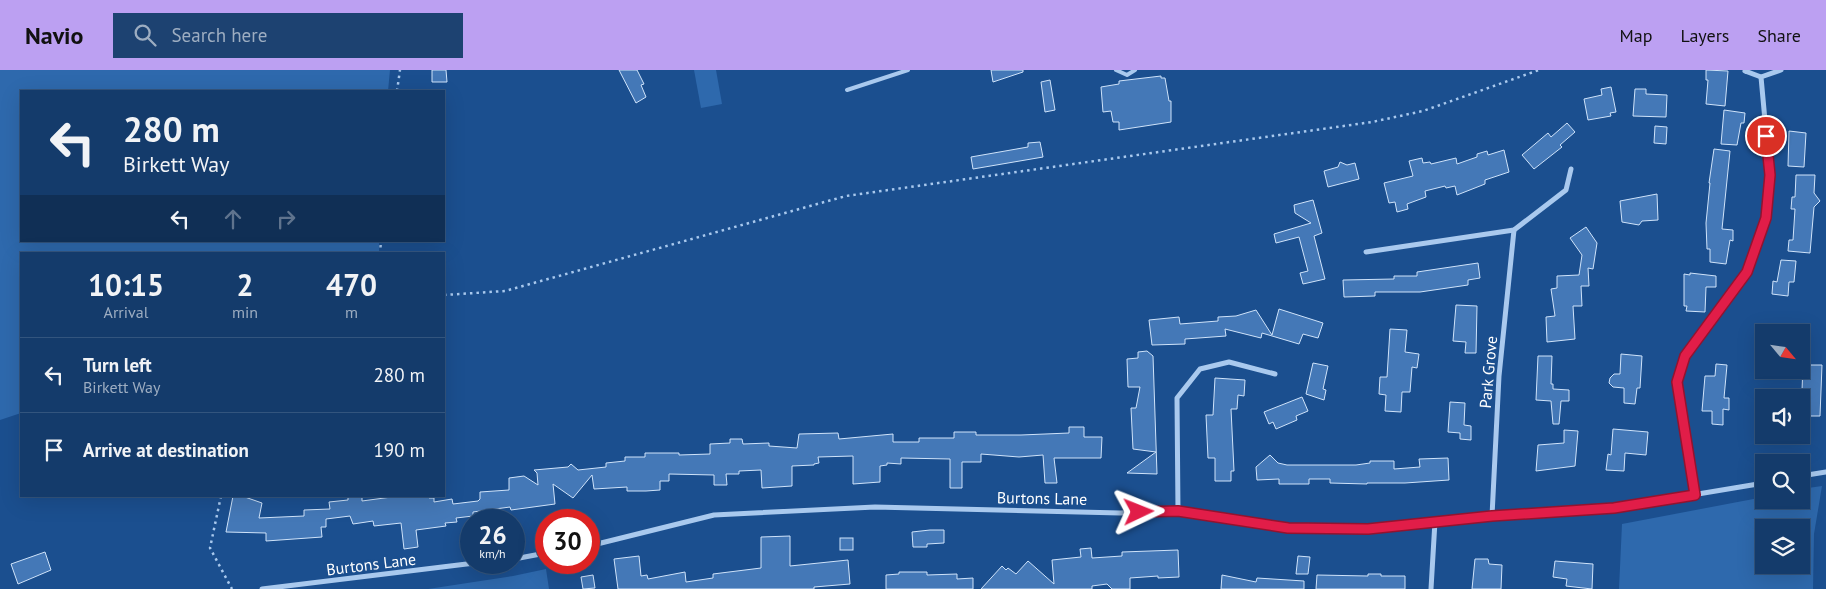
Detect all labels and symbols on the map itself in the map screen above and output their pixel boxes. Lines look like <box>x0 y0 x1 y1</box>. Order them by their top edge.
pin <box>1745 115 1787 157</box>
north arrow <box>1755 324 1810 379</box>
street label: Park Grove <box>1475 335 1501 409</box>
position arrow <box>1112 485 1164 537</box>
street label: Burtons Lane <box>997 487 1087 509</box>
speed limit sign: 30 <box>535 509 600 574</box>
street label: Burtons Lane <box>325 549 417 579</box>

